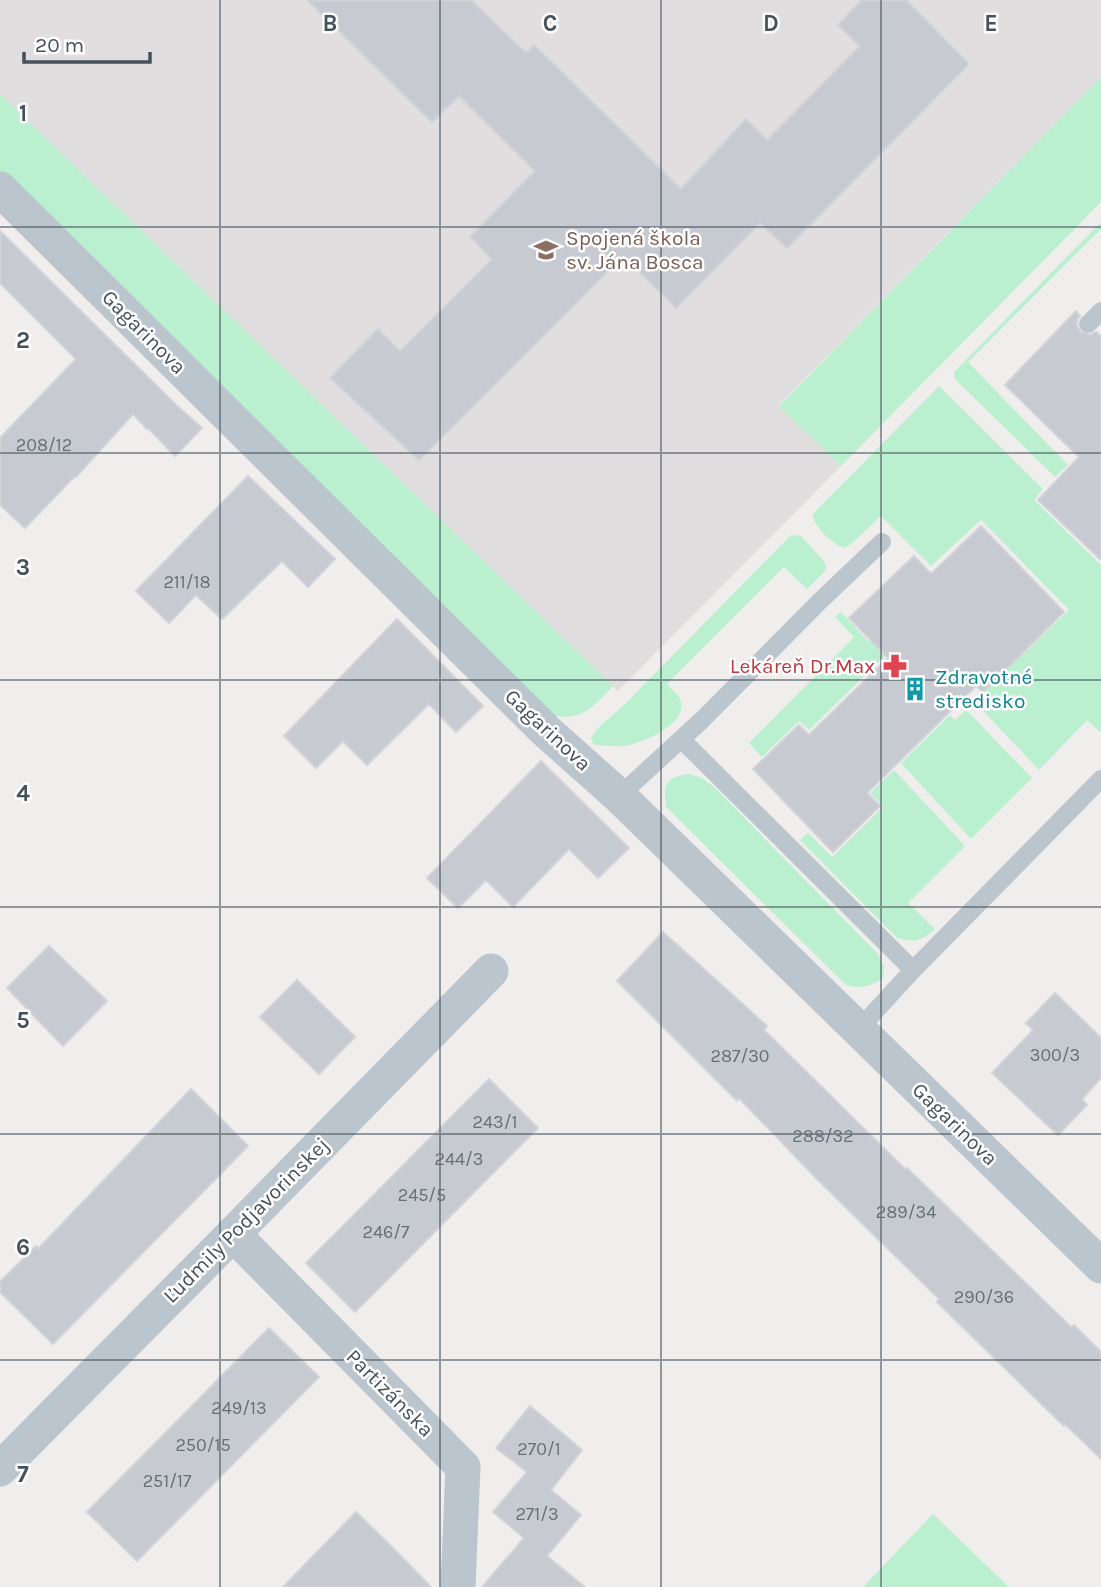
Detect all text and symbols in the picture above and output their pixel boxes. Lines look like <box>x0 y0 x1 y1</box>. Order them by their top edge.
text: B <box>323 10 337 37</box>
text: C <box>543 10 557 37</box>
text: D <box>763 10 779 37</box>
text: E <box>984 10 998 37</box>
scale bar <box>24 21 150 65</box>
text: 20 m <box>35 33 84 57</box>
text: 1 <box>19 100 27 127</box>
place label: Spojená škola sv. Jána Bosca <box>566 226 704 274</box>
school or university icon: Spojená škola sv. Jána Bosca <box>532 236 560 264</box>
street label: Gagarinova <box>97 285 191 379</box>
text: 2 <box>16 327 30 354</box>
house number: 208/12 <box>16 434 72 456</box>
text: 3 <box>16 554 30 581</box>
house number: 211/18 <box>163 571 211 593</box>
pharmacy icon: Lekáreň Dr.Max <box>881 652 909 680</box>
place label: Lekáreň Dr.Max <box>730 654 875 678</box>
place label: Zdravotné stredisko <box>935 665 1032 713</box>
building icon: Zdravotné stredisko <box>901 675 929 703</box>
street label: Gagarinova <box>500 684 596 776</box>
text: 4 <box>16 780 30 807</box>
text: 5 <box>16 1007 30 1034</box>
house number: 300/3 <box>1030 1044 1080 1066</box>
house number: 287/30 <box>710 1045 770 1067</box>
street label: Gagarinova <box>908 1078 1002 1170</box>
house number: 243/1 <box>473 1111 517 1133</box>
house number: 288/32 <box>792 1125 854 1147</box>
street label: Ľudmily Podjavorinskej <box>158 1132 334 1308</box>
house number: 244/3 <box>435 1148 483 1170</box>
house number: 245/5 <box>398 1184 446 1206</box>
house number: 289/34 <box>876 1201 936 1223</box>
house number: 246/7 <box>362 1221 410 1243</box>
text: 6 <box>16 1234 30 1261</box>
house number: 290/36 <box>954 1286 1014 1308</box>
street label: Partizánska <box>341 1344 439 1442</box>
house number: 249/13 <box>211 1397 267 1419</box>
house number: 250/15 <box>175 1434 231 1456</box>
house number: 270/1 <box>517 1438 561 1460</box>
text: 7 <box>17 1461 29 1488</box>
house number: 251/17 <box>143 1470 192 1492</box>
house number: 271/3 <box>515 1503 559 1525</box>

